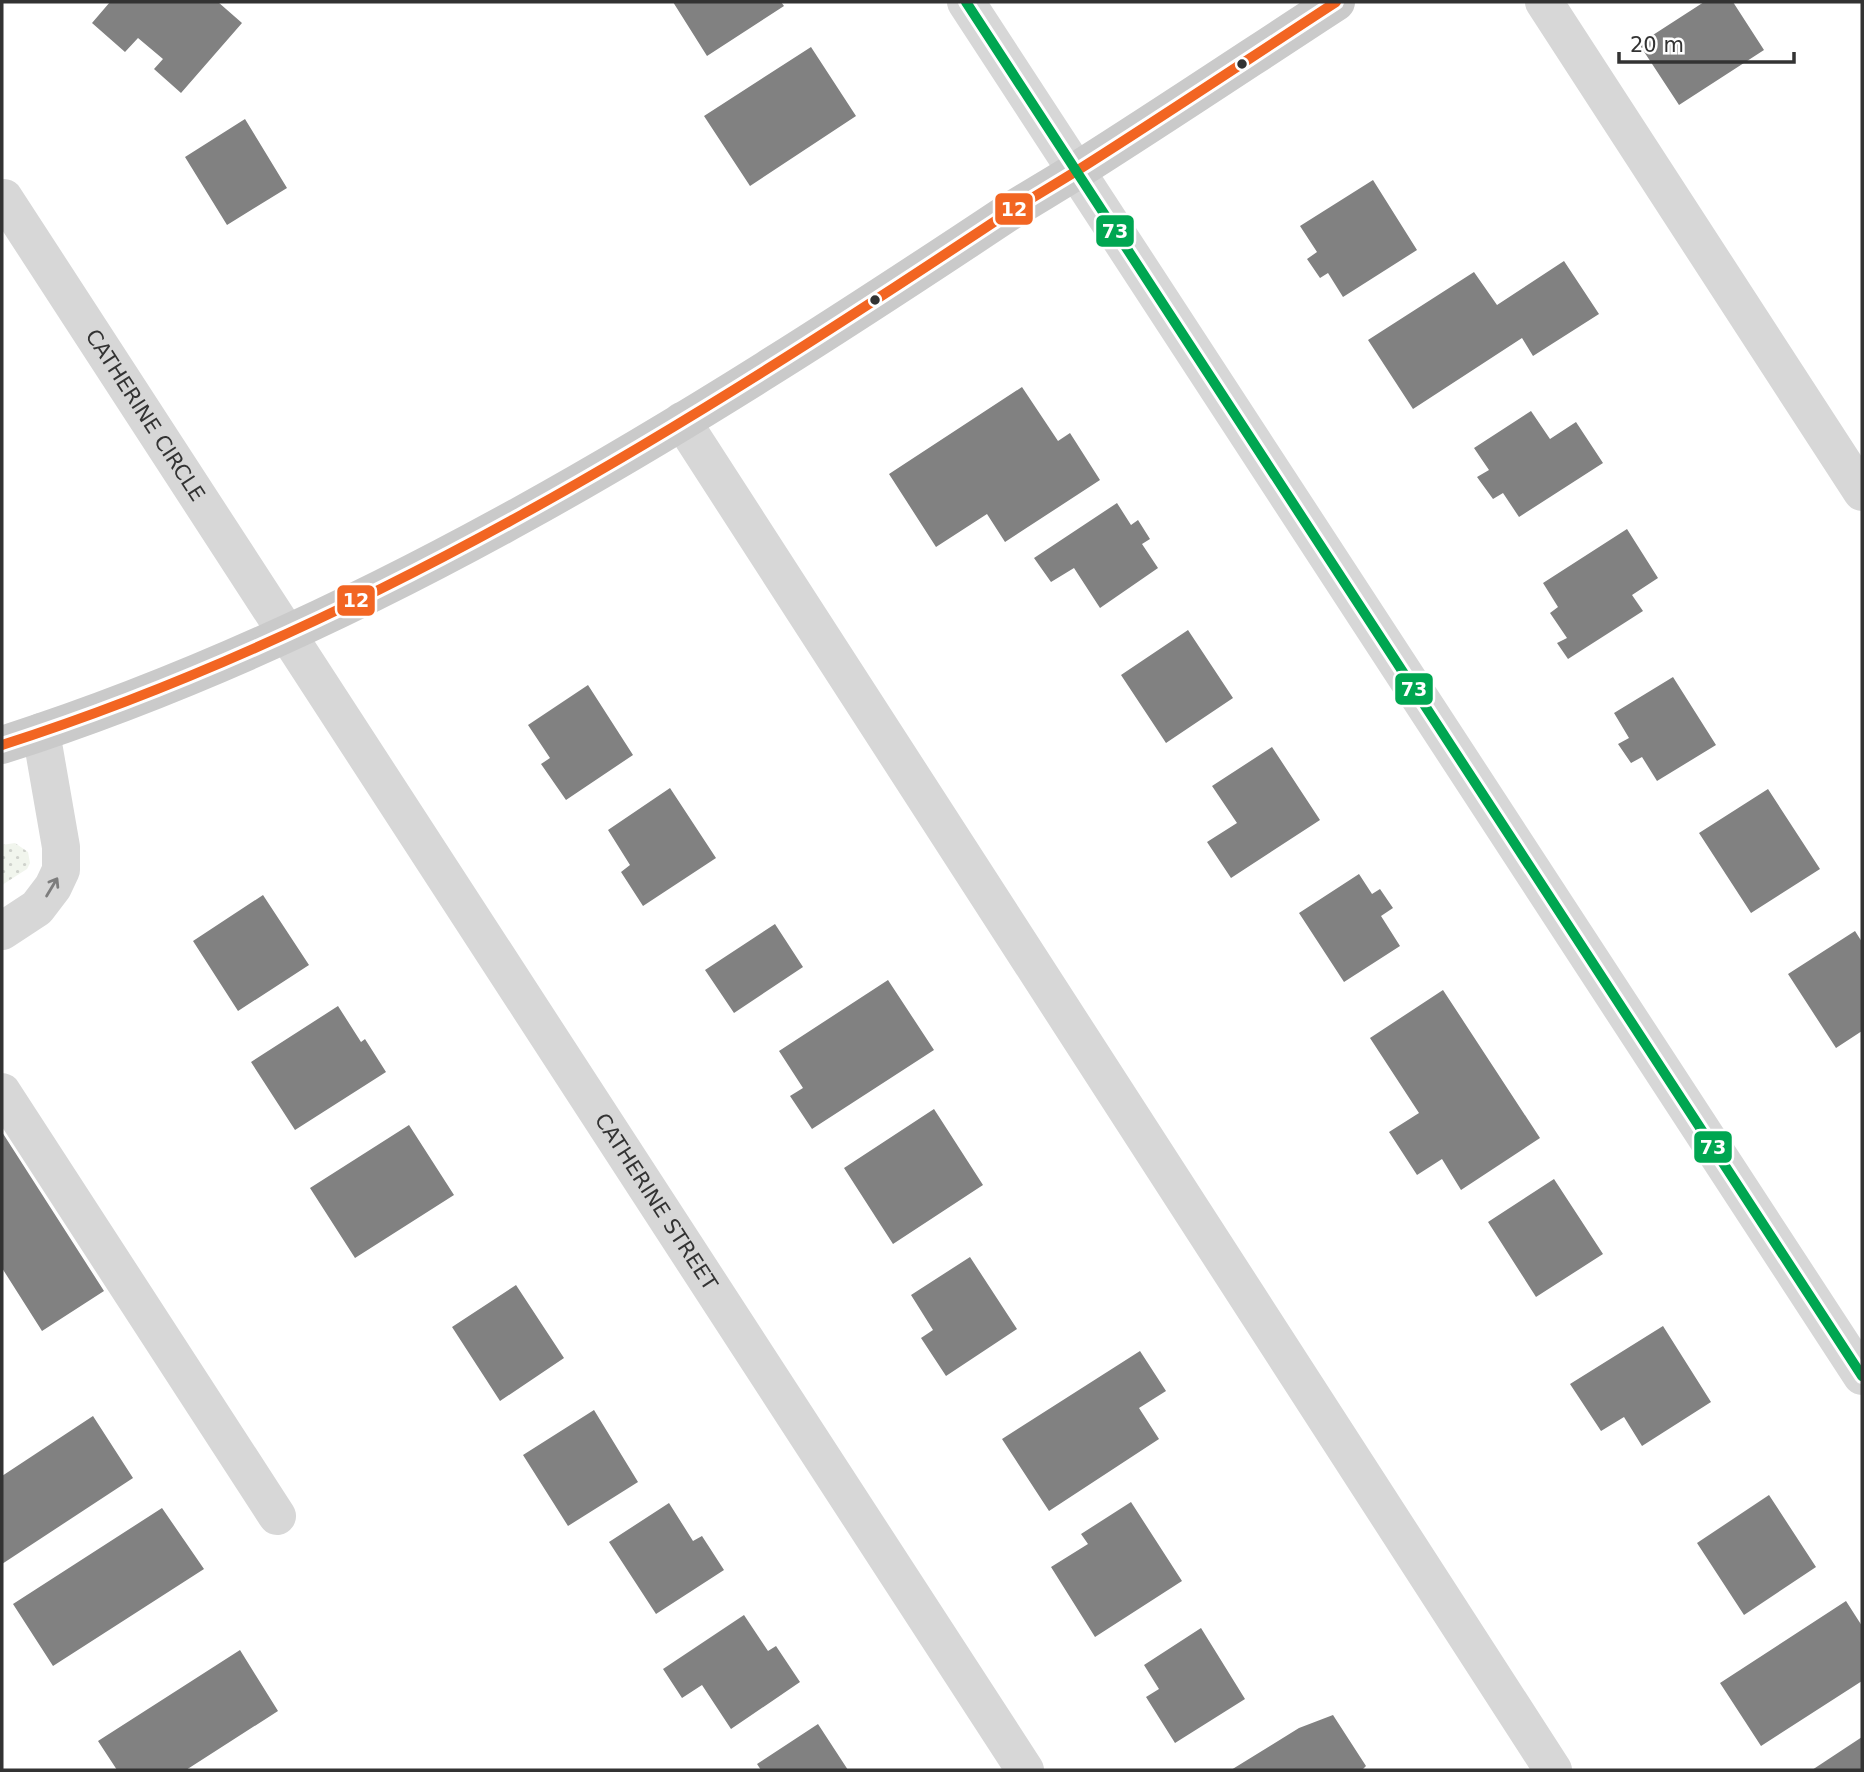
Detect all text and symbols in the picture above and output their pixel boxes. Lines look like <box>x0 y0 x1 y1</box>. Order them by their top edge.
scale bar <box>1619 21 1794 65</box>
text: 20 m <box>1630 33 1684 57</box>
unlabelled marker <box>1235 57 1249 71</box>
line badge: 12 <box>994 192 1034 226</box>
text: 12 <box>1001 198 1027 220</box>
line badge: 73 <box>1095 214 1135 248</box>
text: 73 <box>1102 220 1128 242</box>
unlabelled marker <box>868 293 882 307</box>
street label: CATHERINE CIRCLE <box>81 325 210 506</box>
line badge: 12 <box>336 584 376 617</box>
text: 12 <box>343 589 369 611</box>
line badge: 73 <box>1394 672 1434 706</box>
text: 73 <box>1401 678 1427 700</box>
one-way arrow <box>45 878 59 898</box>
street label: CATHERINE STREET <box>590 1109 722 1295</box>
line badge: 73 <box>1693 1130 1733 1164</box>
text: 73 <box>1700 1136 1726 1158</box>

